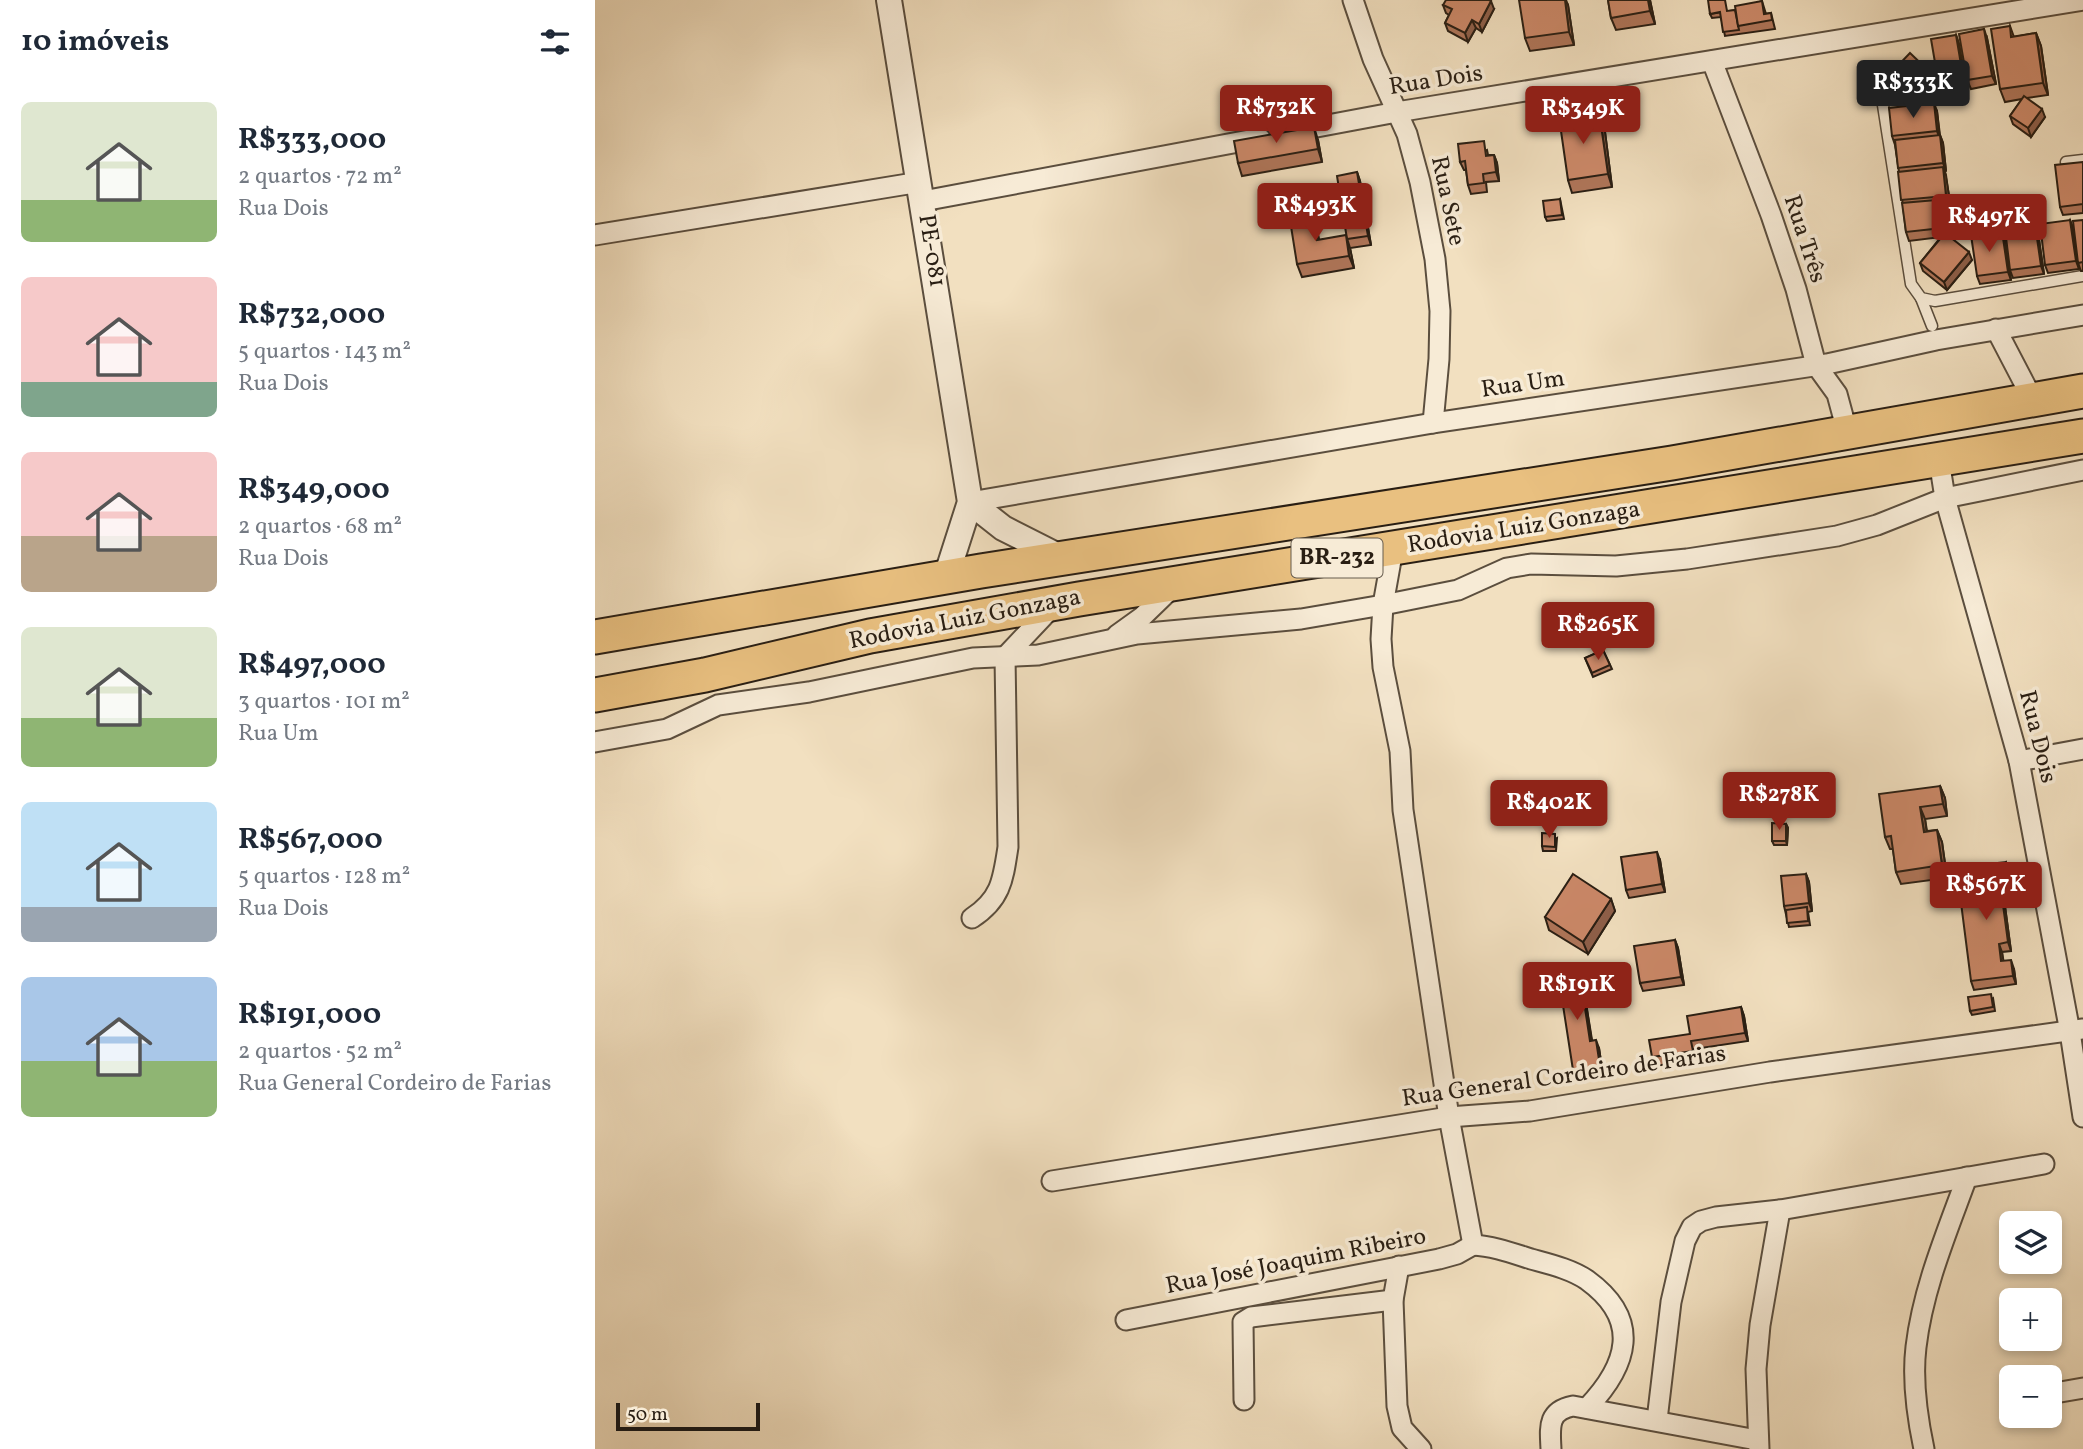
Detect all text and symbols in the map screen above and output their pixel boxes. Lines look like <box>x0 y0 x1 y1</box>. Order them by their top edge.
text: 10 imóveis <box>21 21 169 63</box>
icon: filters <box>536 23 574 61</box>
street label: Rua Dois <box>1387 57 1485 105</box>
pin: R$333K <box>1856 60 1970 120</box>
text: R$333K <box>1873 67 1953 99</box>
pin: R$732K <box>1219 86 1333 145</box>
pin: R$349K <box>1526 86 1640 146</box>
text: R$732K <box>1236 92 1316 124</box>
text: R$349K <box>1541 93 1625 125</box>
text: R$333,000 <box>238 119 386 161</box>
icon: home <box>77 130 161 214</box>
street label: Rua Sete <box>1421 153 1473 249</box>
text: 2 quartos · 72 m² <box>238 161 402 193</box>
pin: R$493K <box>1258 184 1372 243</box>
text: R$493K <box>1273 190 1357 222</box>
street label: Rua Três <box>1774 191 1834 287</box>
text: Rua Dois <box>238 193 329 225</box>
pin: R$497K <box>1932 194 2046 254</box>
text: R$497K <box>1948 201 2030 233</box>
street label: PE-081 <box>908 212 954 290</box>
text: R$732,000 <box>238 294 385 336</box>
icon: home <box>77 305 161 389</box>
text: 5 quartos · 143 m² <box>238 336 411 368</box>
street label: Rua Um <box>1479 362 1567 408</box>
text: Rua Dois <box>238 368 329 400</box>
text: R$349,000 <box>238 469 390 511</box>
icon: home <box>77 480 161 564</box>
street label: Rodovia Luiz Gonzaga <box>1405 493 1643 563</box>
text: 2 quartos · 68 m² <box>238 511 402 543</box>
road number: BR-232 <box>1291 538 1383 578</box>
text: Rua Dois <box>238 543 329 575</box>
street label: Rodovia Luiz Gonzaga <box>846 581 1084 659</box>
pin: R$265K <box>1541 602 1655 662</box>
text: R$265K <box>1557 609 1639 641</box>
text: R$497,000 <box>238 644 386 686</box>
icon: home <box>77 655 161 739</box>
text: 3 quartos · 101 m² <box>238 686 410 718</box>
street label: Rua Dois <box>2009 687 2065 787</box>
text: Rua Um <box>238 718 319 750</box>
pin: R$278K <box>1722 772 1836 832</box>
text: R$278K <box>1739 779 1819 811</box>
pin: R$402K <box>1492 780 1606 840</box>
text: R$402K <box>1506 787 1592 819</box>
text: R$567,000 <box>238 819 383 861</box>
icon: home <box>77 830 161 914</box>
text: 5 quartos · 128 m² <box>238 861 410 893</box>
pin: R$567K <box>1929 862 2043 922</box>
text: R$567K <box>1946 869 2026 901</box>
text: Rua Dois <box>238 893 329 925</box>
pin: R$191K <box>1520 962 1634 1022</box>
text: R$191K <box>1539 969 1615 1001</box>
text: R$191,000 <box>238 994 381 1036</box>
icon: home <box>77 1005 161 1089</box>
text: 2 quartos · 52 m² <box>238 1036 402 1068</box>
street label: Rua General Cordeiro de Farias <box>1400 1037 1728 1117</box>
text: Rua General Cordeiro de Farias <box>238 1068 551 1100</box>
map controls <box>1999 1211 2062 1428</box>
button: layers <box>1999 1211 2062 1274</box>
street label: Rua José Joaquim Ribeiro <box>1163 1220 1429 1304</box>
button: + <box>1999 1288 2062 1351</box>
button: − <box>1999 1365 2062 1428</box>
scale bar <box>616 1400 759 1432</box>
text: 50 m <box>627 1402 668 1428</box>

